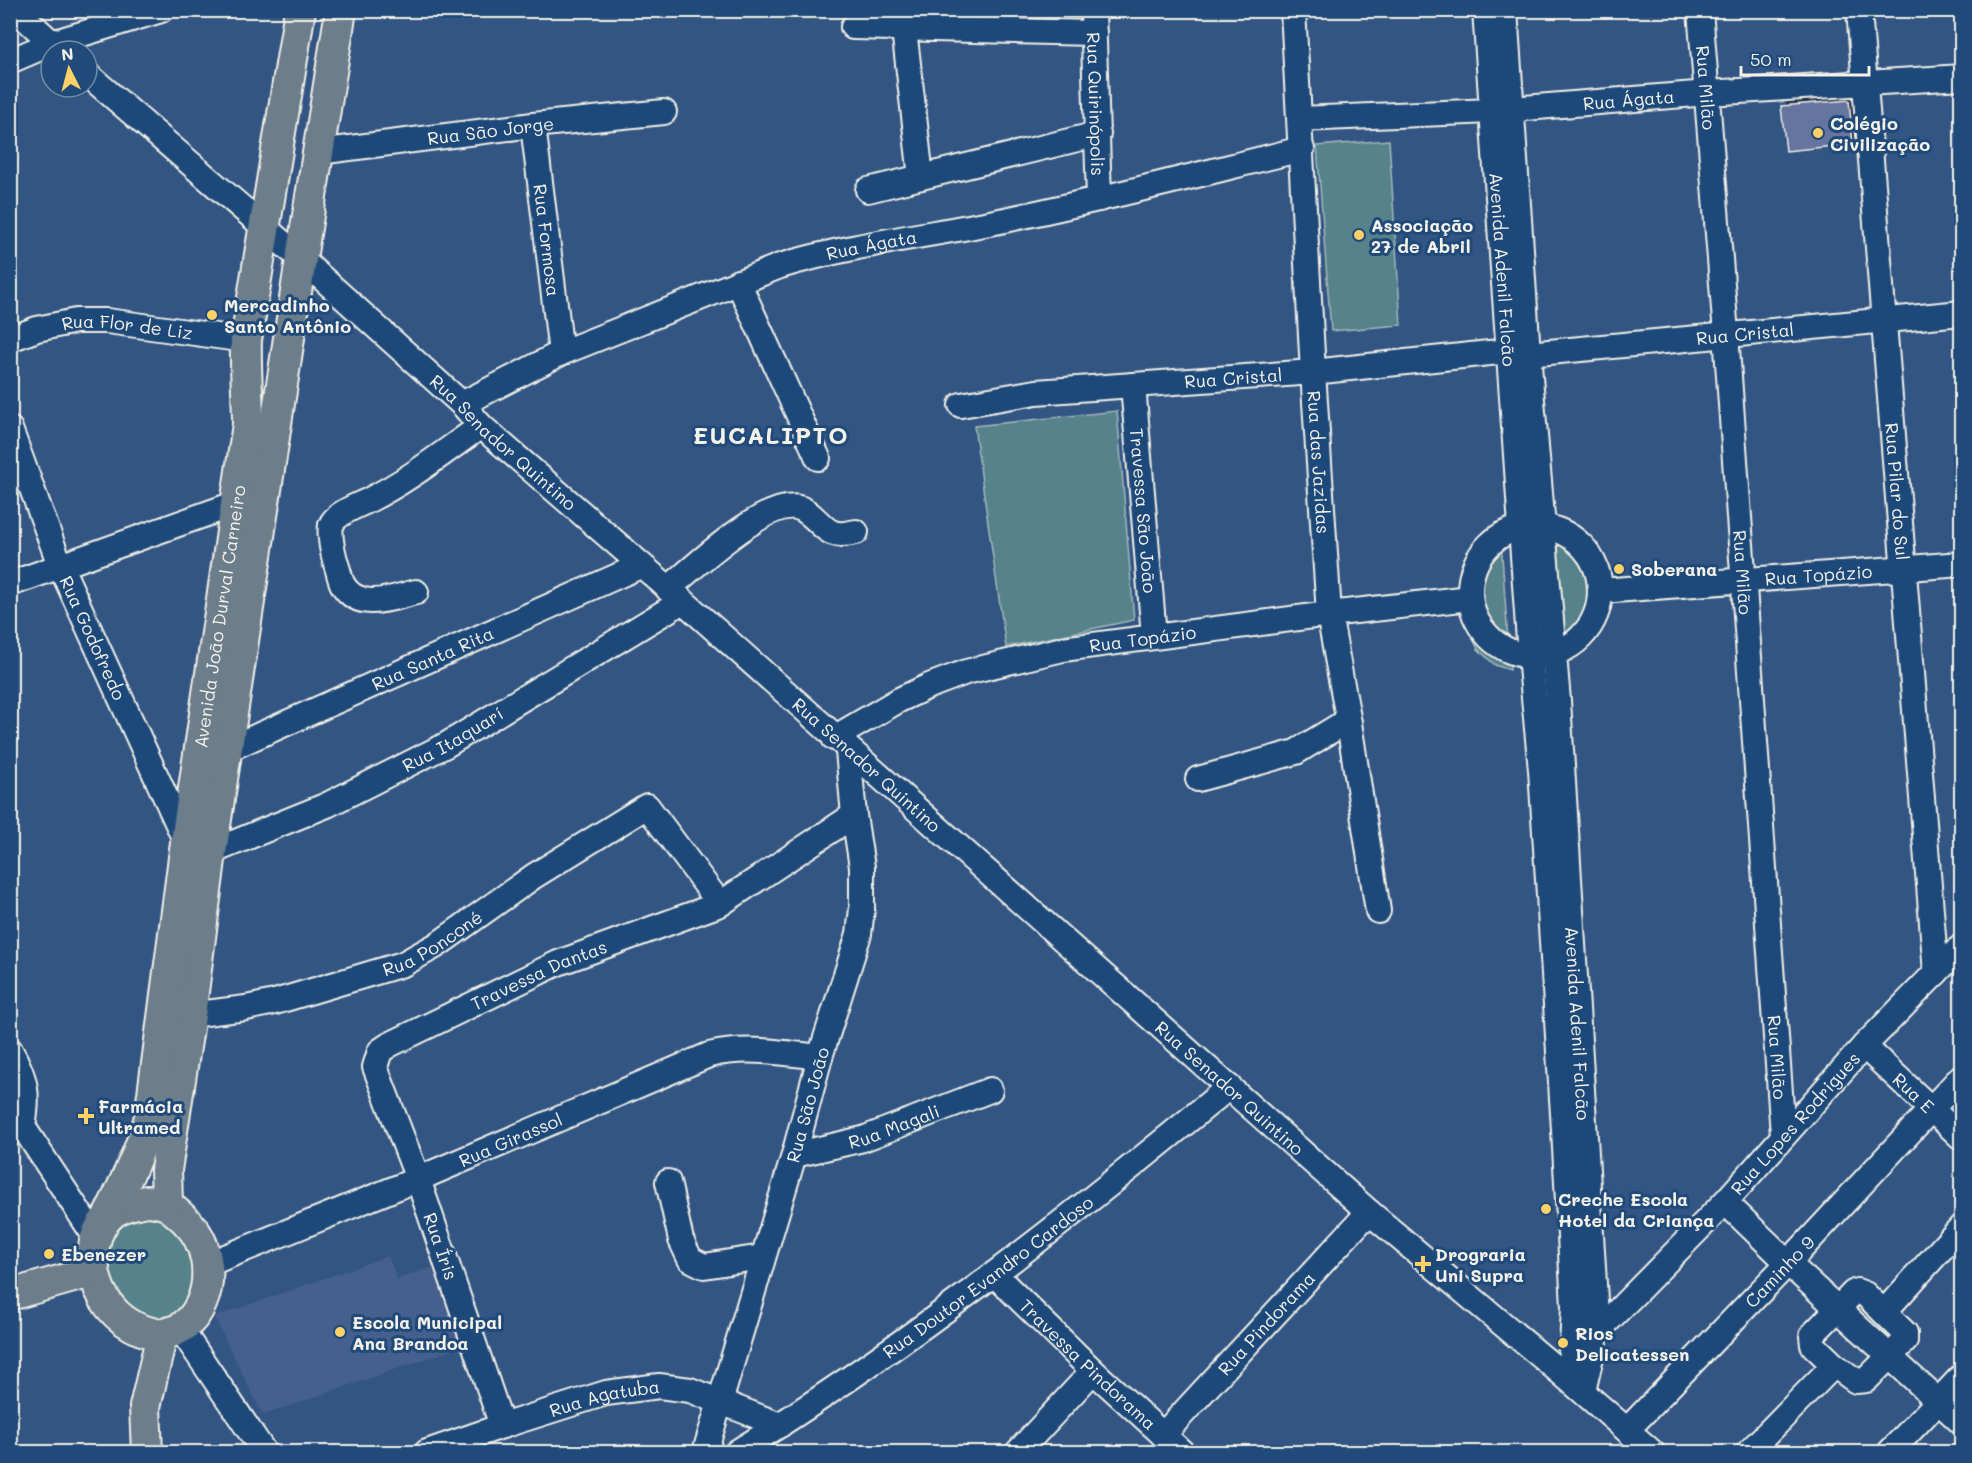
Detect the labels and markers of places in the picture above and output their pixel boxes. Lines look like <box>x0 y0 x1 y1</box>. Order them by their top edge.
place label: Colégio Civilização <box>1830 111 1930 156</box>
marker: Colégio Civilização <box>1811 126 1825 140</box>
place label: Associação 27 de Abril <box>1371 213 1473 258</box>
marker: Associação 27 de Abril <box>1352 228 1366 242</box>
place label: Mercadinho Santo Antônio <box>224 293 351 338</box>
marker: Mercadinho Santo Antônio <box>205 308 219 322</box>
place label: Soberana <box>1631 557 1717 581</box>
marker: Soberana <box>1612 562 1626 576</box>
place label: Farmácia Ultramed <box>98 1094 183 1139</box>
marker: Farmácia Ultramed <box>79 1109 93 1123</box>
place label: Creche Escola Hotel da Criança <box>1558 1187 1714 1232</box>
marker: Creche Escola Hotel da Criança <box>1539 1202 1553 1216</box>
place label: Ebenezer <box>61 1242 146 1266</box>
place label: Drograria Uni Supra <box>1435 1242 1526 1287</box>
marker: Ebenezer <box>42 1247 56 1261</box>
marker: Drograria Uni Supra <box>1416 1257 1430 1271</box>
place label: Escola Municipal Ana Brandoa <box>352 1310 502 1355</box>
place label: Rios Delicatessen <box>1575 1321 1689 1366</box>
marker: Escola Municipal Ana Brandoa <box>333 1325 347 1339</box>
marker: Rios Delicatessen <box>1556 1336 1570 1350</box>

